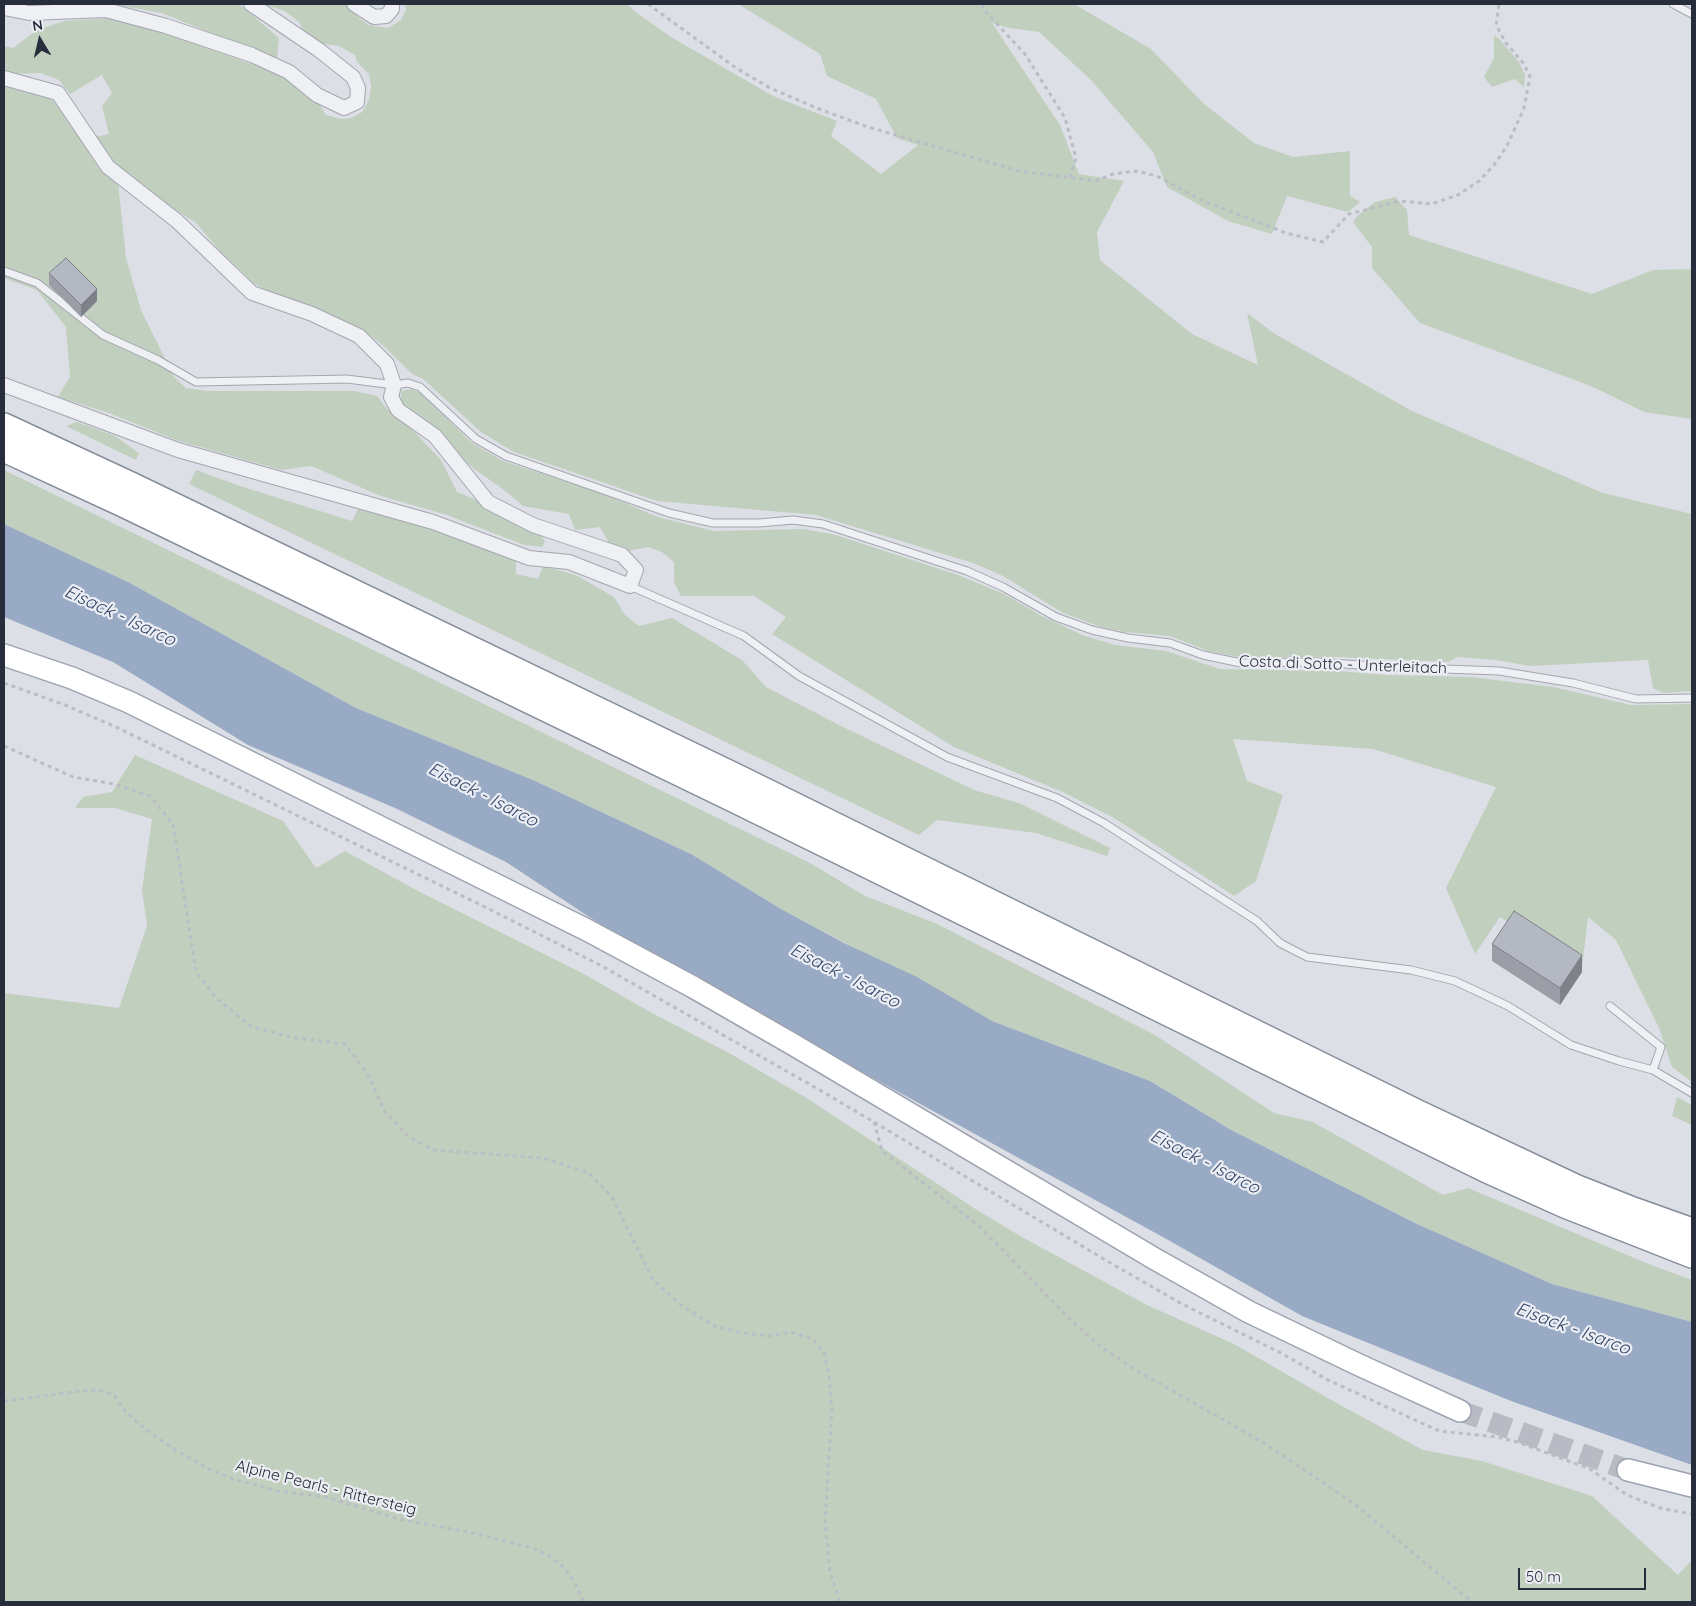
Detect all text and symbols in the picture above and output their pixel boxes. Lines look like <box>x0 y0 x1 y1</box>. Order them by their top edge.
north arrow <box>15 15 65 65</box>
text: N <box>31 15 44 35</box>
water label: Eisack - Isarco <box>61 581 179 651</box>
street label: Costa di Sotto - Unterleitach <box>1239 652 1447 678</box>
water label: Eisack - Isarco <box>425 758 541 832</box>
water label: Eisack - Isarco <box>787 939 903 1013</box>
water label: Eisack - Isarco <box>1147 1125 1263 1199</box>
water label: Eisack - Isarco <box>1513 1298 1633 1360</box>
street label: Alpine Pearls - Rittersteig <box>234 1456 418 1520</box>
scale bar <box>1521 1558 1648 1590</box>
text: 50 m <box>1526 1567 1561 1586</box>

